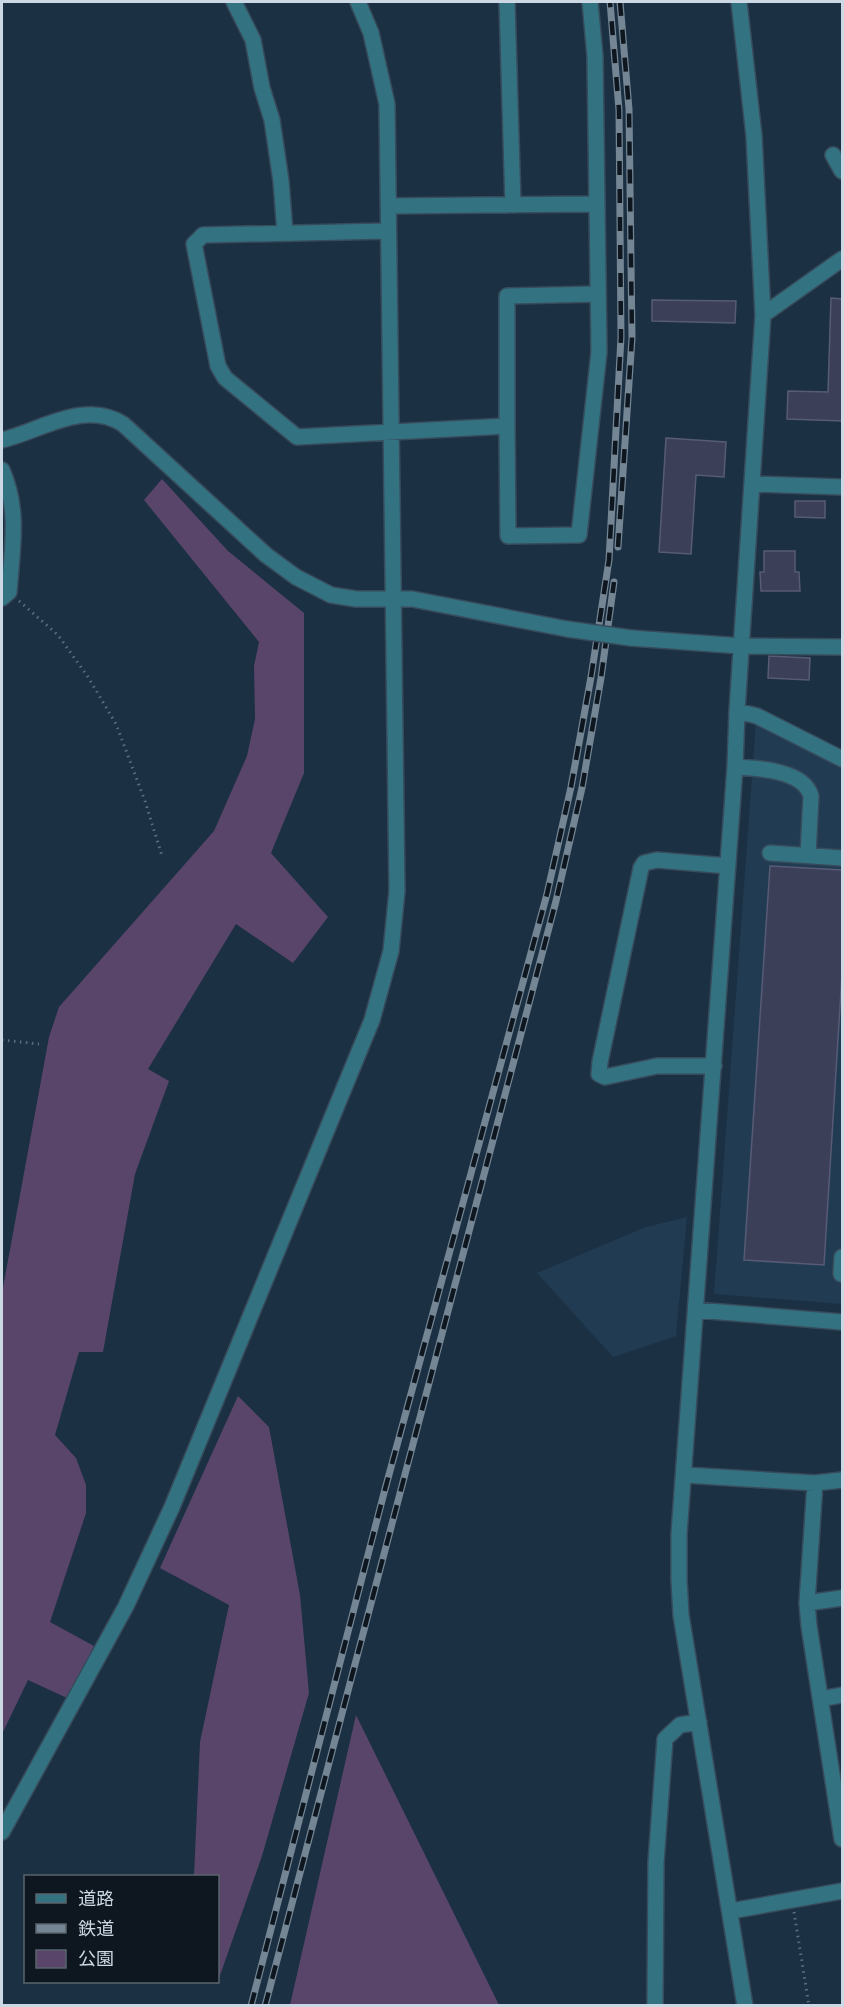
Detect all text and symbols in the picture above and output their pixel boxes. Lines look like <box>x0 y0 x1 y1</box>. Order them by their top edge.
legend <box>24 1875 219 1983</box>
text: 道路 <box>78 1884 114 1910</box>
text: 鉄道 <box>78 1914 114 1940</box>
text: 公園 <box>78 1944 114 1970</box>

